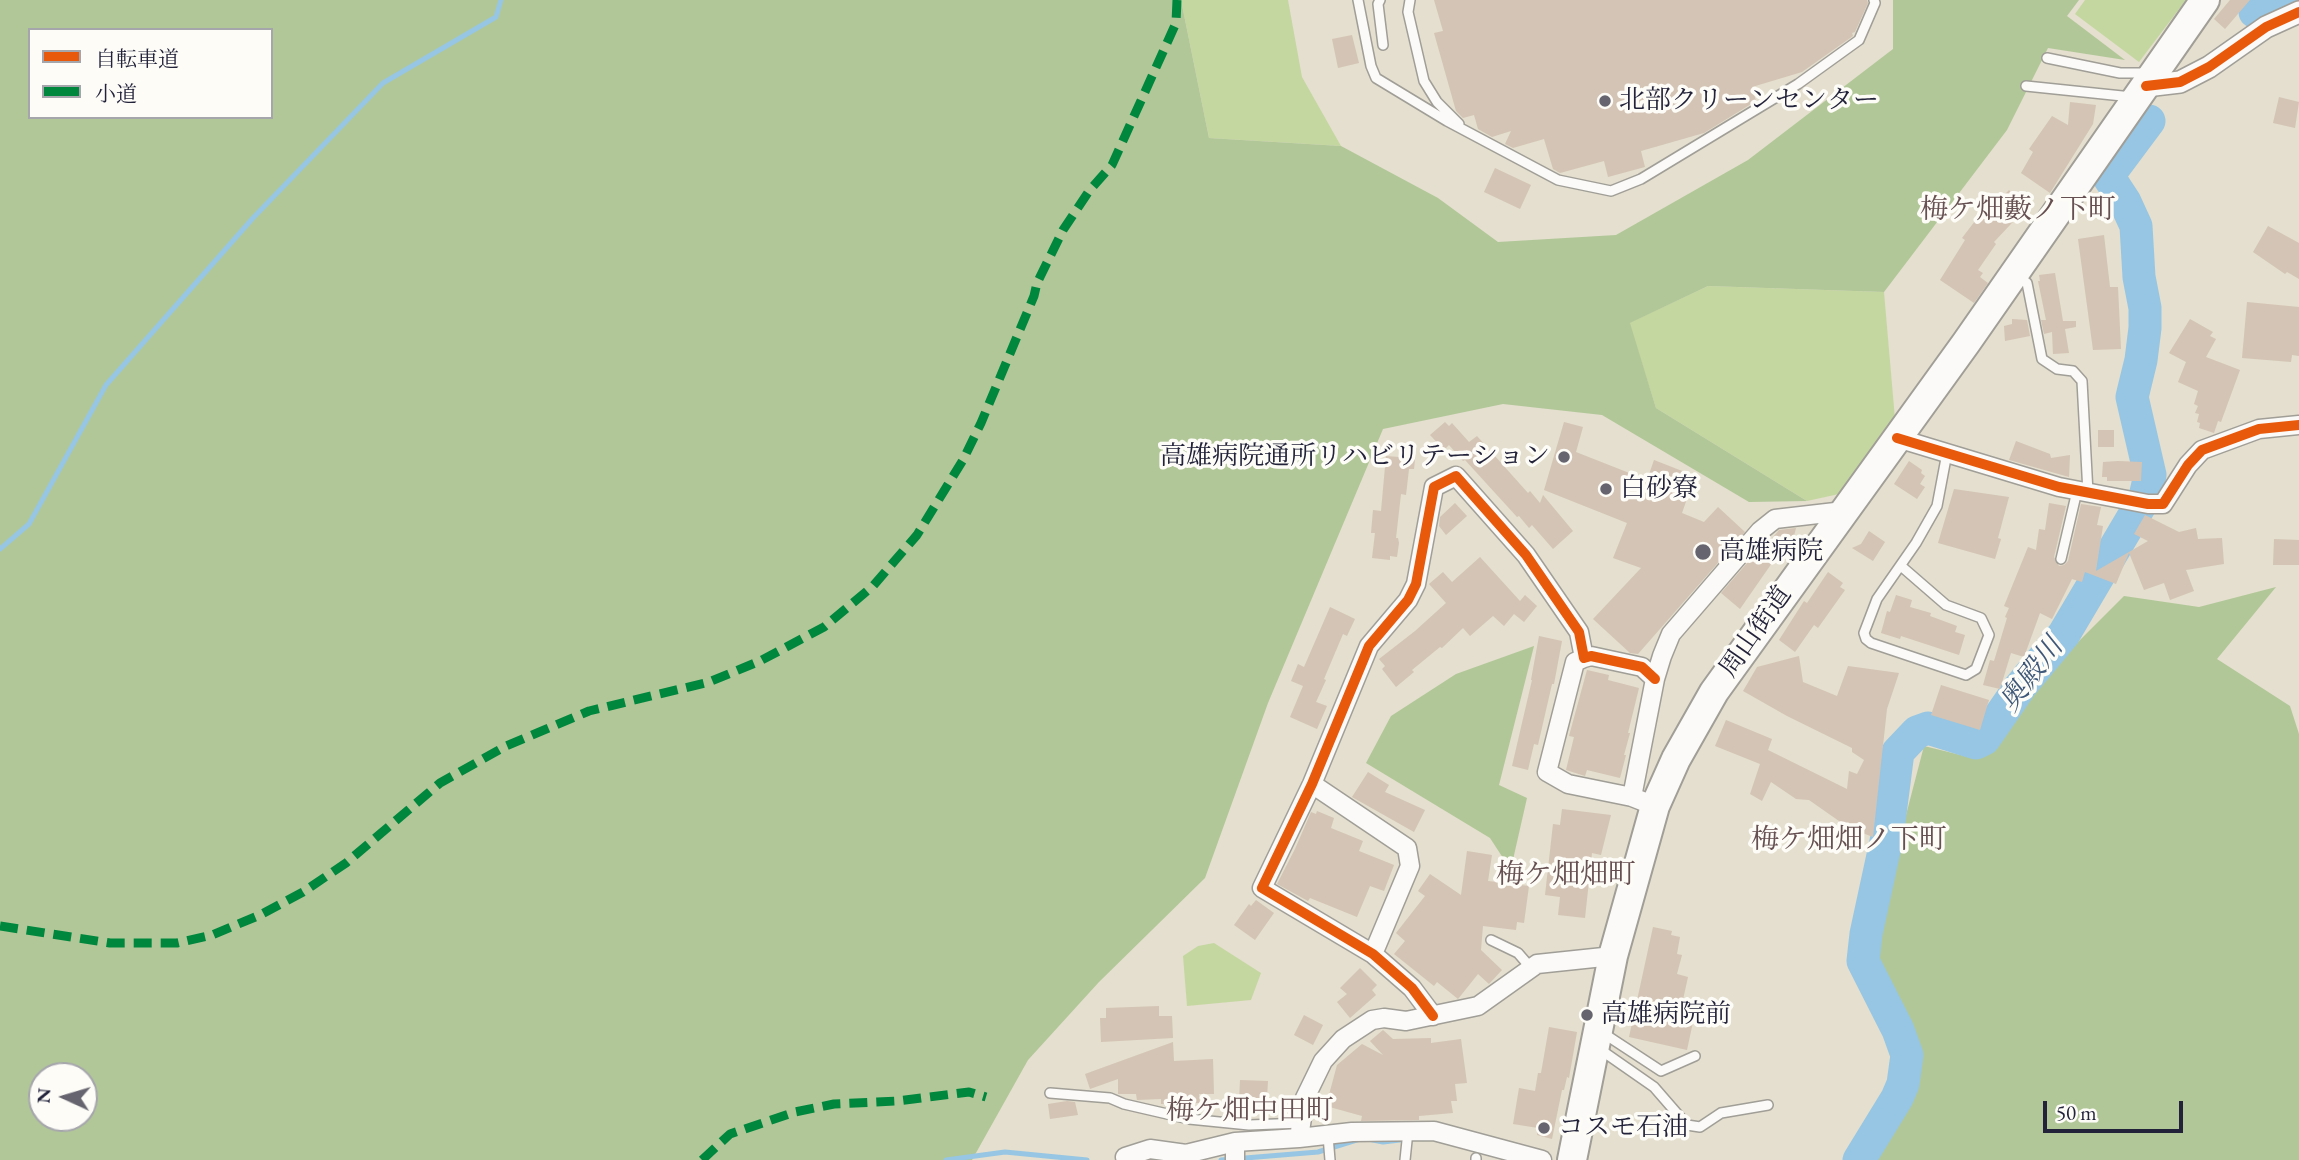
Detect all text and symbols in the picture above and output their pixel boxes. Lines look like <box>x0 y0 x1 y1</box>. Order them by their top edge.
legend <box>28 28 273 119</box>
text: 自転車道 <box>95 45 179 72</box>
text: 小道 <box>95 80 137 107</box>
place label: 北部クリーンセンター <box>1619 85 1879 117</box>
marker: 北部クリーンセンター <box>1597 93 1613 109</box>
district label: 梅ケ畑藪ノ下町 <box>1920 193 2116 227</box>
place label: 高雄病院通所リハビリテーション <box>1160 441 1550 473</box>
marker: 高雄病院通所リハビリテーション <box>1556 449 1572 465</box>
place label: 白砂寮 <box>1620 473 1698 505</box>
marker: 白砂寮 <box>1598 481 1614 497</box>
place label: 高雄病院 <box>1719 536 1823 568</box>
marker: 高雄病院 <box>1693 542 1713 562</box>
street label: 周山街道 <box>1713 580 1799 684</box>
water label: 奥殿川 <box>1993 631 2071 719</box>
district label: 梅ケ畑畑ノ下町 <box>1751 823 1947 857</box>
district label: 梅ケ畑畑町 <box>1496 858 1636 892</box>
place label: 高雄病院前 <box>1601 999 1731 1031</box>
marker: 高雄病院前 <box>1579 1007 1595 1023</box>
north arrow <box>28 1062 98 1132</box>
scale bar <box>2047 1086 2187 1130</box>
text: N <box>31 1087 57 1104</box>
district label: 梅ケ畑中田町 <box>1166 1094 1334 1128</box>
text: 50 m <box>2056 1099 2097 1126</box>
place label: コスモ石油 <box>1558 1112 1688 1144</box>
marker: コスモ石油 <box>1536 1120 1552 1136</box>

